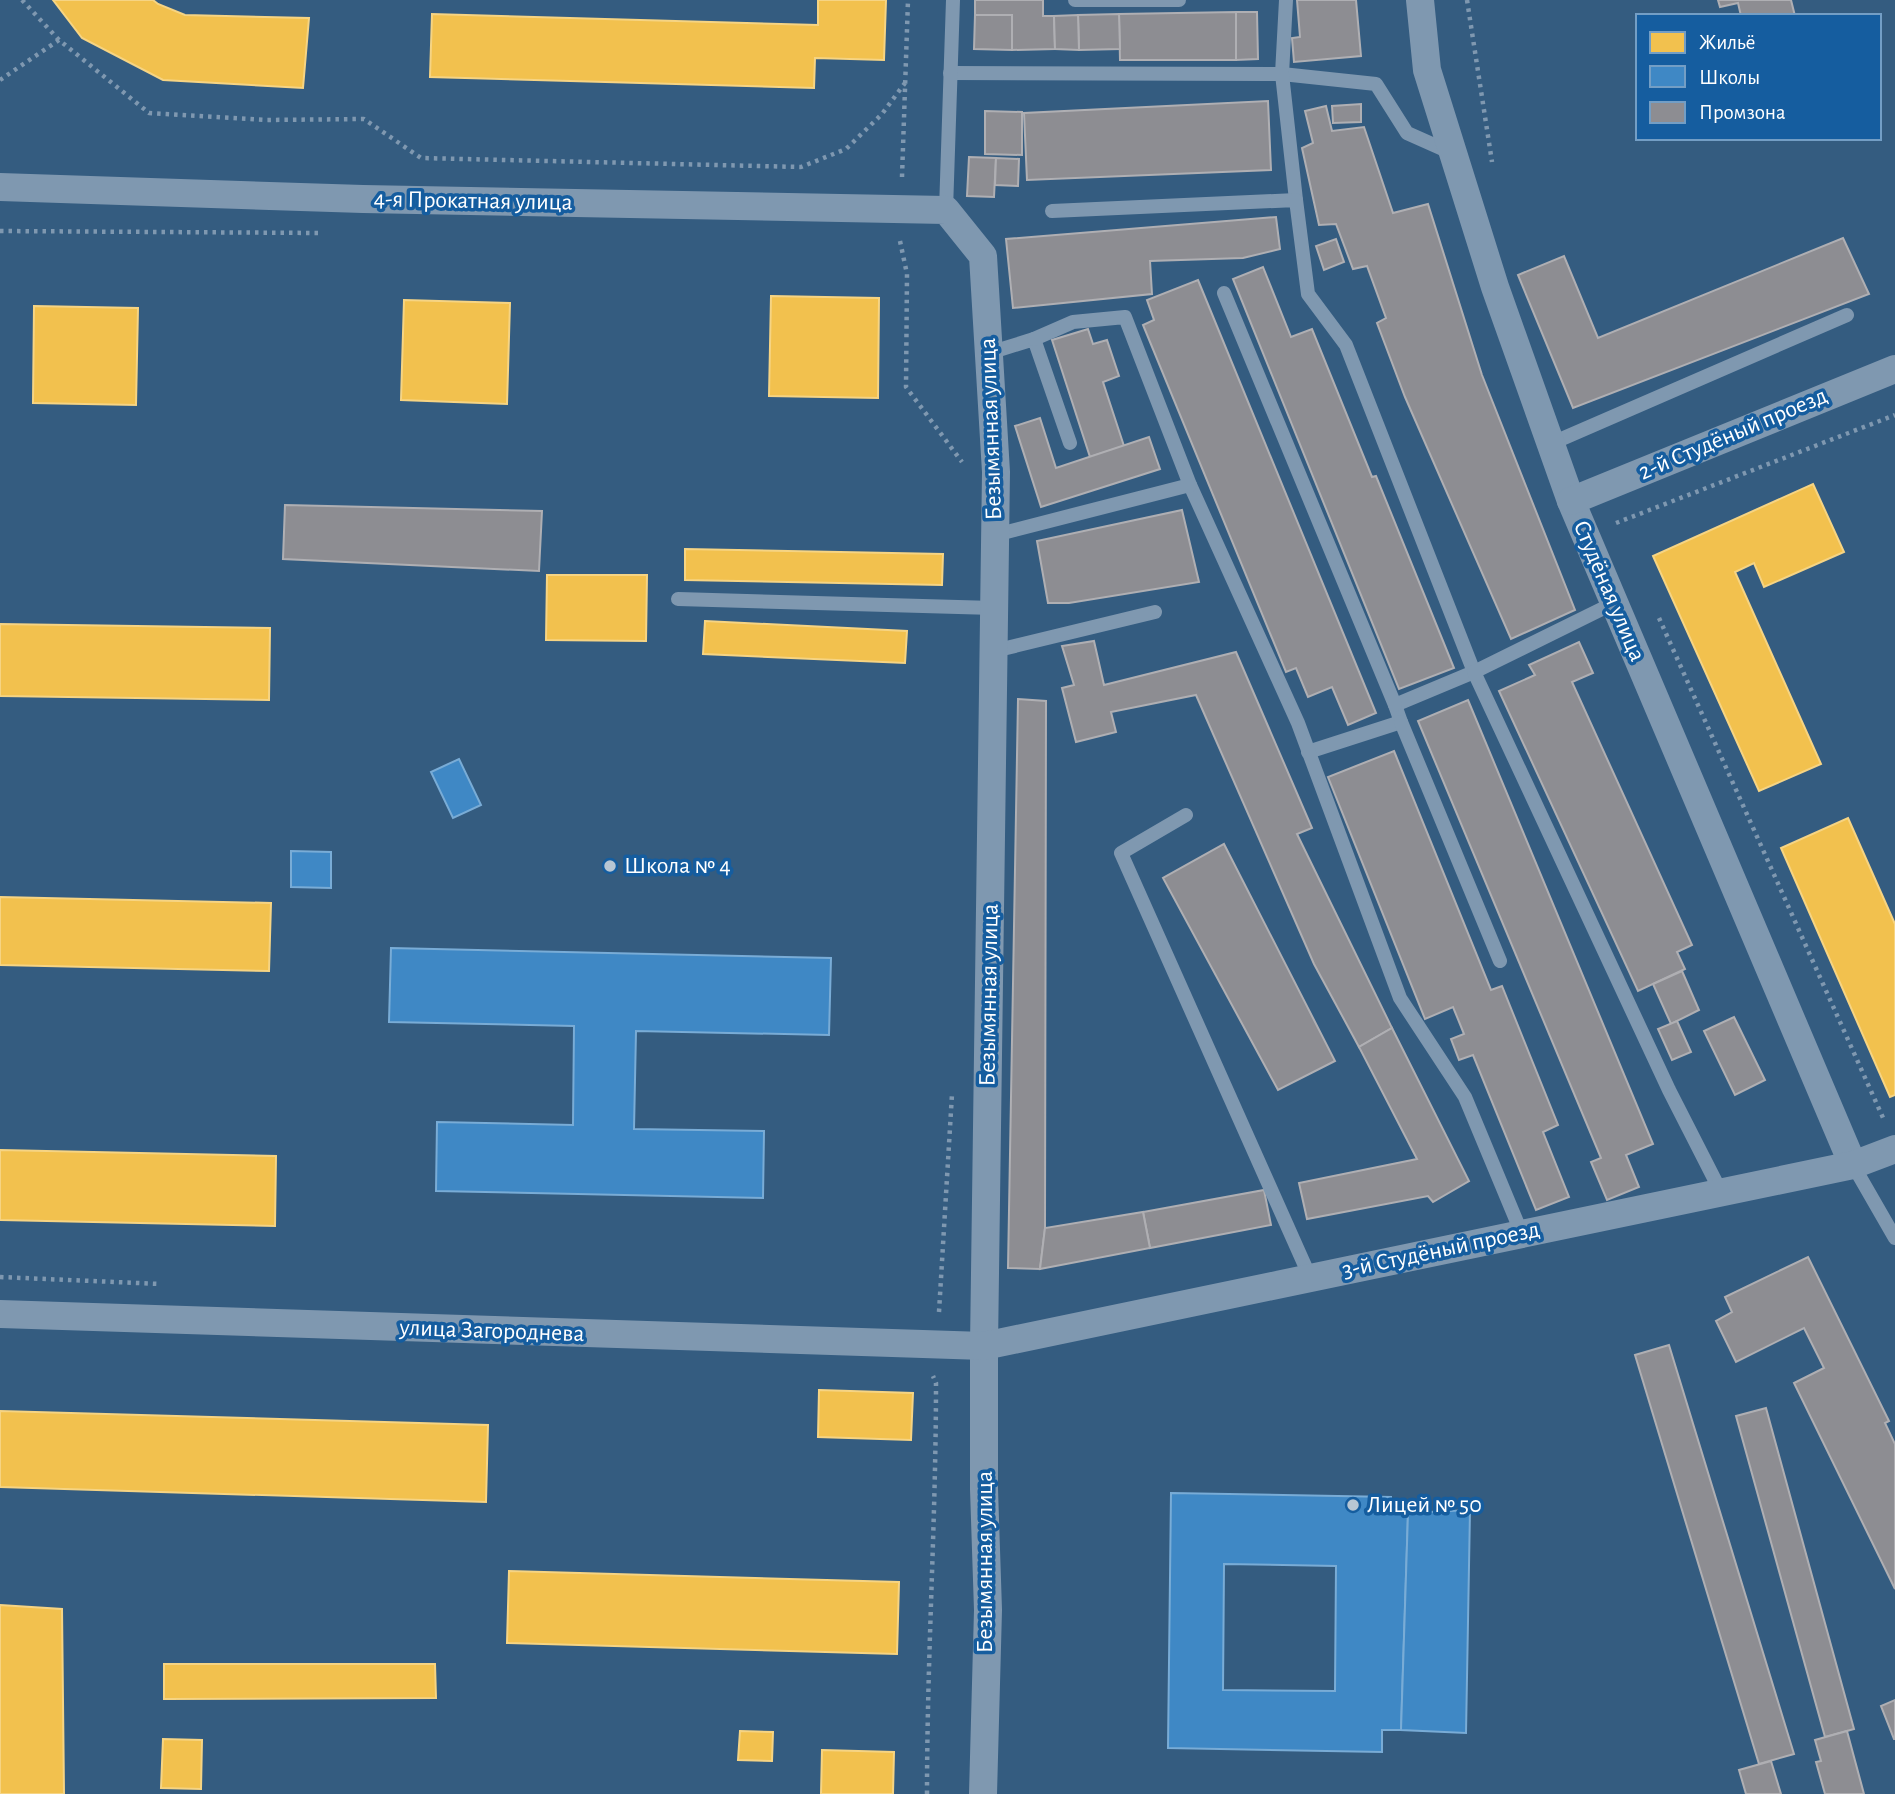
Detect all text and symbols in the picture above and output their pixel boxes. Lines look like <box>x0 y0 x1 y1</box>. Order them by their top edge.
legend <box>1636 14 1881 140</box>
text: Жильё <box>1699 32 1755 53</box>
text: Школы <box>1699 67 1760 88</box>
text: Промзона <box>1699 102 1786 123</box>
street label: 4-я Прокатная улица <box>373 187 573 215</box>
street label: Безымянная улица <box>976 337 1006 521</box>
street label: 2-й Студёный проезд <box>1635 383 1831 485</box>
street label: Студёная улица <box>1569 517 1649 665</box>
place label: Школа № 4 <box>624 854 731 878</box>
marker: Школа № 4 <box>602 858 618 874</box>
street label: Безымянная улица <box>975 903 1003 1086</box>
street label: 3-й Студёный проезд <box>1340 1217 1542 1283</box>
street label: улица Загороднева <box>398 1316 585 1346</box>
street label: Безымянная улица <box>973 1471 997 1653</box>
place label: Лицей № 50 <box>1367 1493 1482 1517</box>
marker: Лицей № 50 <box>1345 1497 1361 1513</box>

